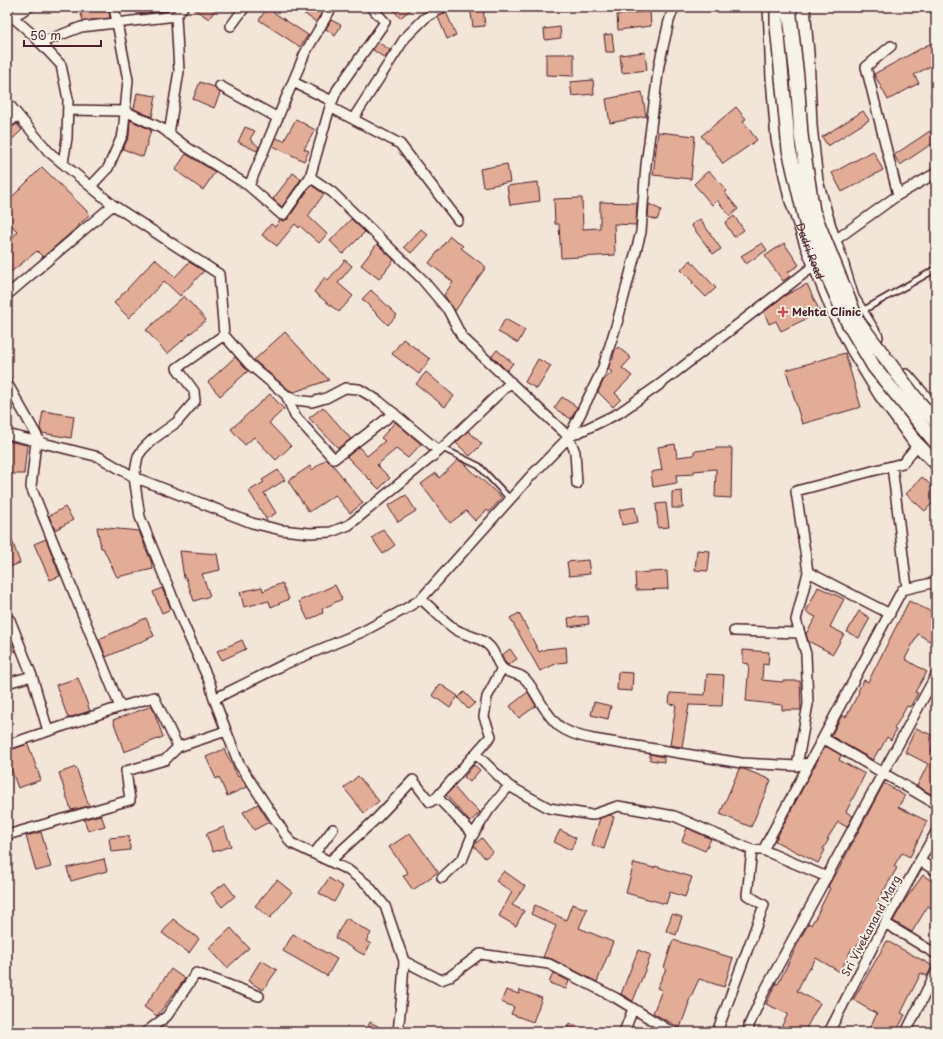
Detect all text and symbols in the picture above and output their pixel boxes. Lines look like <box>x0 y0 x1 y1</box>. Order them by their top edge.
scale bar <box>24 22 101 48</box>
text: 50 m <box>30 26 61 44</box>
street label: Dadri Road <box>792 220 829 282</box>
place label: Mehta Clinic <box>792 303 861 320</box>
marker: Mehta Clinic <box>777 306 789 318</box>
street label: Sri Vivekanand Marg <box>837 872 905 979</box>

